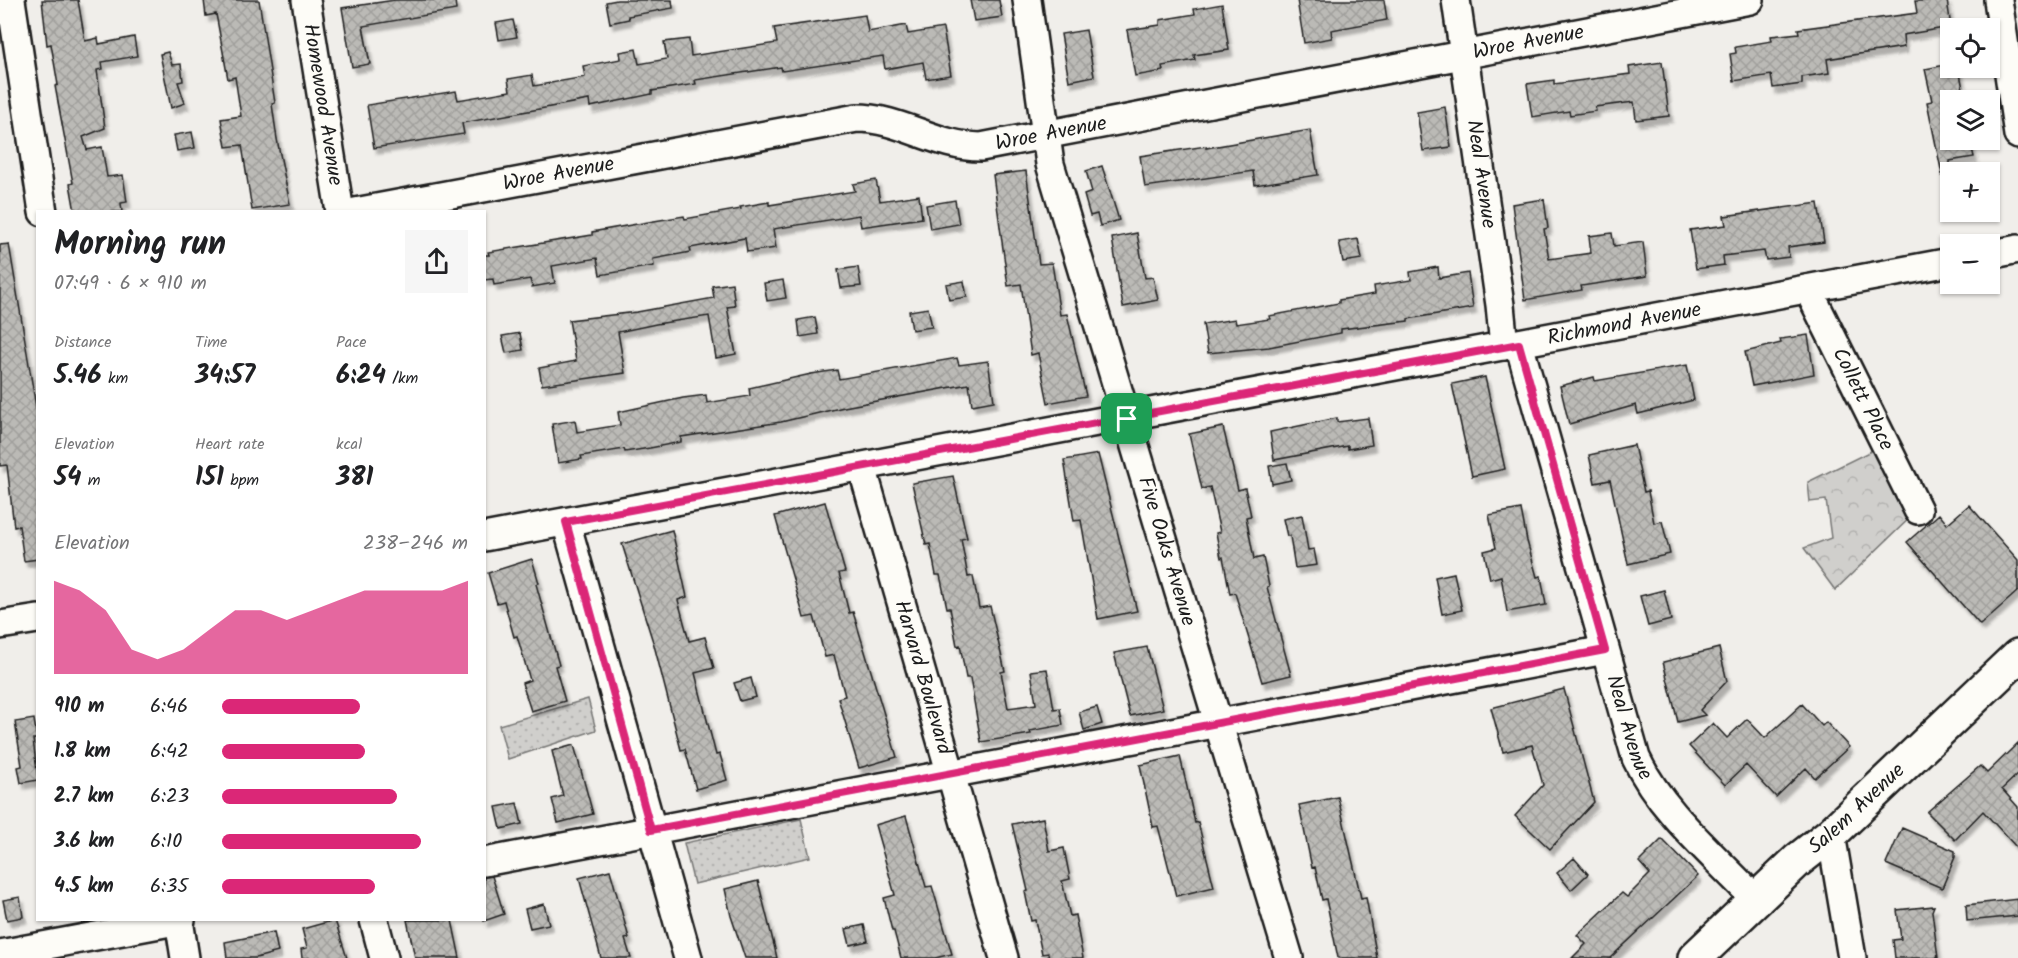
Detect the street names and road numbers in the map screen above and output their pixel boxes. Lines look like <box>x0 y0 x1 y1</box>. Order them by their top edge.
street label: Wroe Avenue <box>1470 15 1587 69</box>
street label: Homewood Avenue <box>294 21 352 189</box>
street label: Wroe Avenue <box>993 107 1110 160</box>
street label: Neal Avenue <box>1457 118 1505 231</box>
street label: Wroe Avenue <box>500 147 617 200</box>
street label: Richmond Avenue <box>1545 293 1705 355</box>
street label: Collett Place <box>1823 342 1903 457</box>
street label: Five Oaks Avenue <box>1128 472 1205 631</box>
street label: Harvard Boulevard <box>885 596 961 759</box>
street label: Neal Avenue <box>1597 671 1662 787</box>
street label: Salem Avenue <box>1801 755 1913 863</box>

